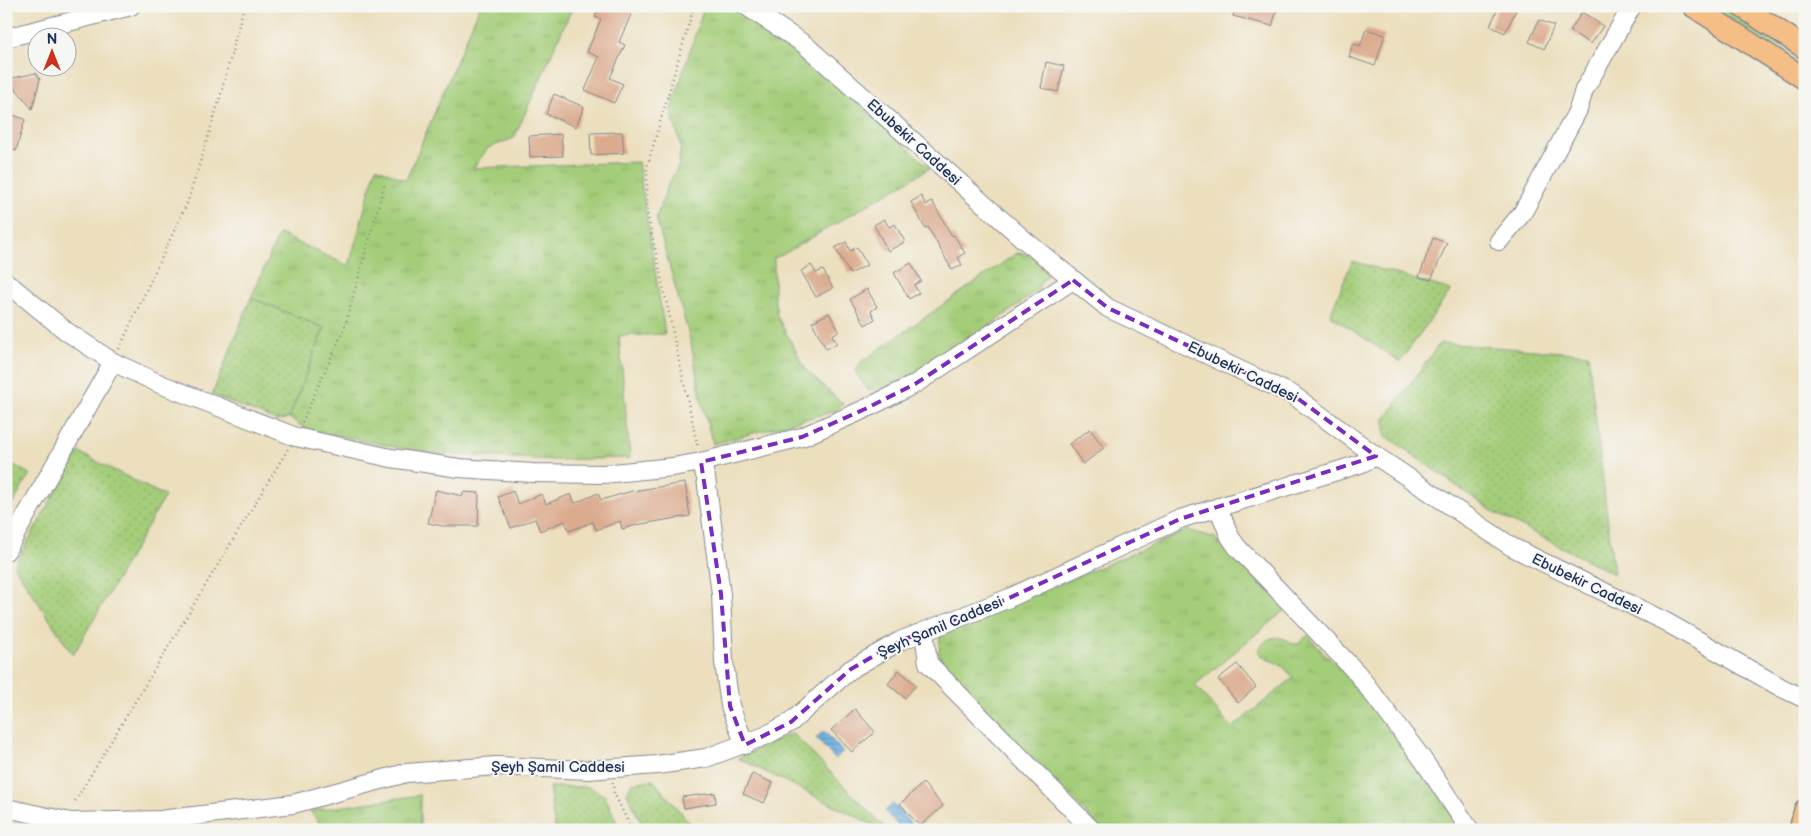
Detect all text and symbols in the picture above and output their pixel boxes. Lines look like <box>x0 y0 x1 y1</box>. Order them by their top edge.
north arrow <box>28 28 78 78</box>
text: N <box>47 31 57 48</box>
street label: Ebubekir Caddesi <box>863 95 965 190</box>
street label: Ebubekir Caddesi <box>1185 338 1301 407</box>
street label: Ebubekir Caddesi <box>1529 550 1645 619</box>
street label: Şeyh Şamil Caddesi <box>875 593 1005 662</box>
street label: Şeyh Şamil Caddesi <box>491 758 625 777</box>

